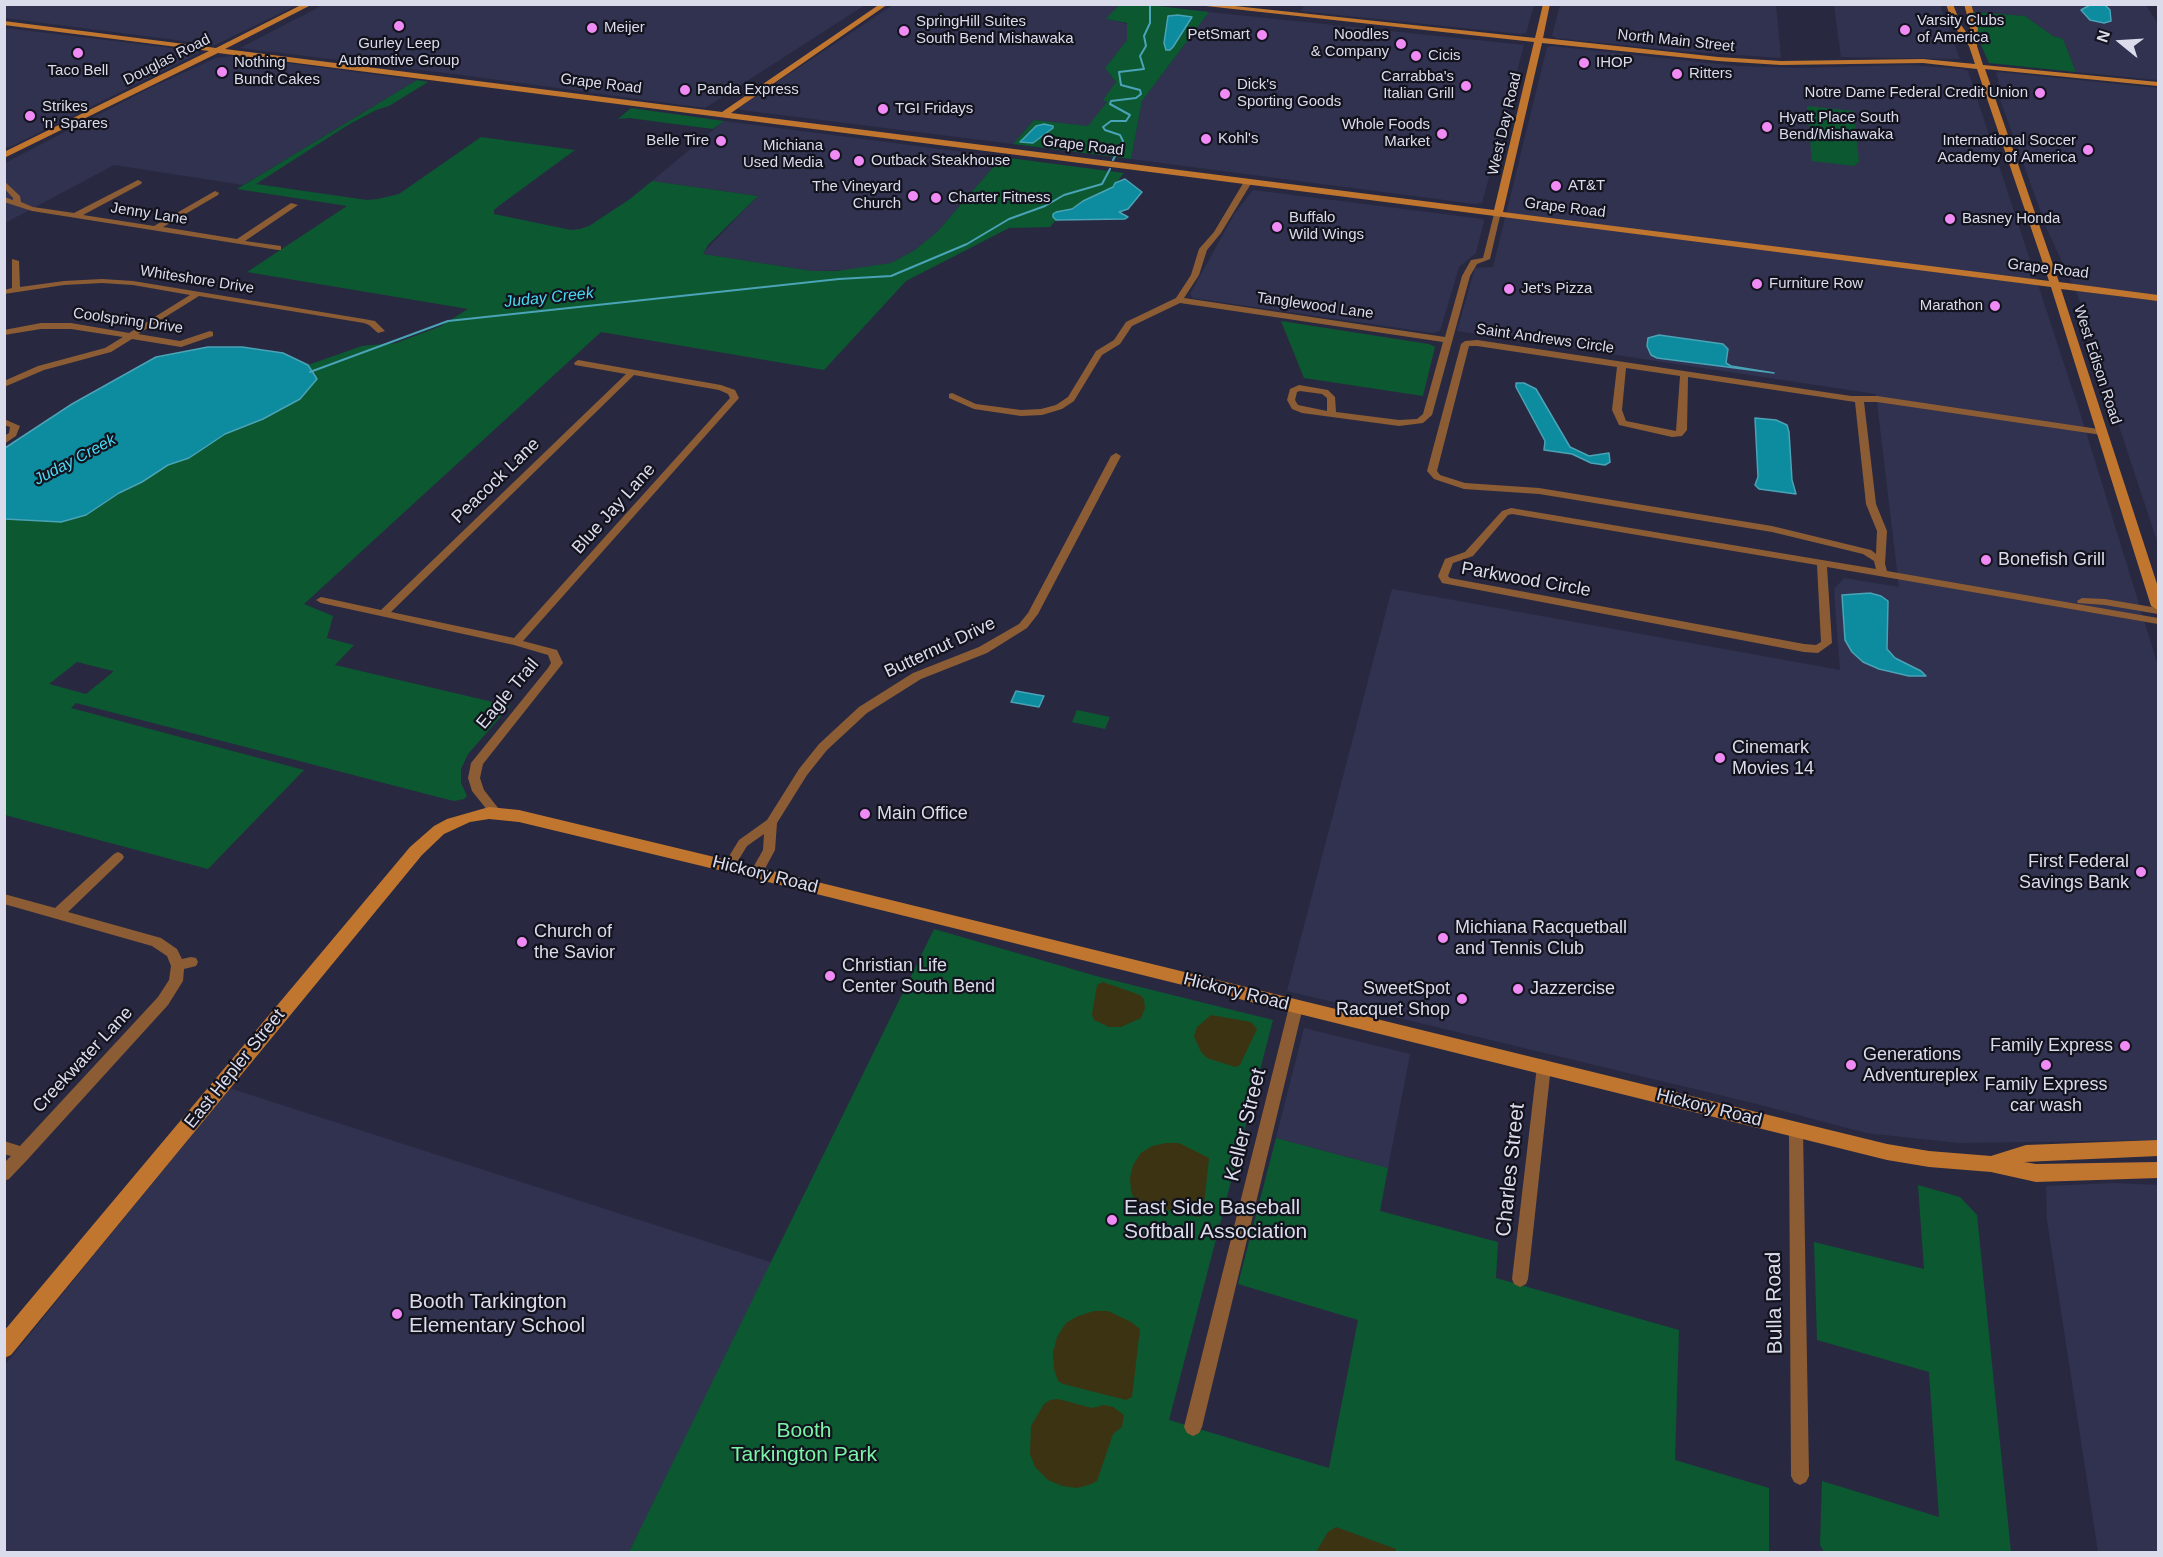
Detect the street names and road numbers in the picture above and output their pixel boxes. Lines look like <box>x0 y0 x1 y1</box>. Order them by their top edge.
street label: North Main Street <box>1617 26 1735 56</box>
street label: Douglas Road <box>121 30 213 90</box>
street label: Grape Road <box>559 70 643 98</box>
street label: West Day Road <box>1484 71 1526 177</box>
street label: Grape Road <box>1041 132 1125 160</box>
street label: Grape Road <box>1523 194 1607 222</box>
street label: Jenny Lane <box>109 199 189 229</box>
street label: Grape Road <box>2006 255 2090 283</box>
street label: Whiteshore Drive <box>139 262 255 298</box>
street label: Tanglewood Lane <box>1256 289 1374 323</box>
street label: West Edison Road <box>2069 303 2125 427</box>
street label: Coolspring Drive <box>72 304 184 338</box>
street label: Saint Andrews Circle <box>1475 320 1615 358</box>
street label: Peacock Lane <box>447 434 545 528</box>
street label: Blue Jay Lane <box>568 459 660 559</box>
street label: Parkwood Circle <box>1460 558 1592 602</box>
street label: Butternut Drive <box>881 613 999 683</box>
street label: Eagle Trail <box>472 654 544 734</box>
street label: Hickory Road <box>710 851 820 899</box>
street label: Hickory Road <box>1181 968 1291 1016</box>
street label: Creekwater Lane <box>28 1003 138 1117</box>
street label: East Hepler Street <box>180 1005 290 1133</box>
street label: Keller Street <box>1220 1066 1272 1184</box>
street label: Hickory Road <box>1654 1084 1764 1132</box>
street label: Charles Street <box>1491 1102 1531 1238</box>
street label: Bulla Road <box>1762 1251 1788 1355</box>

